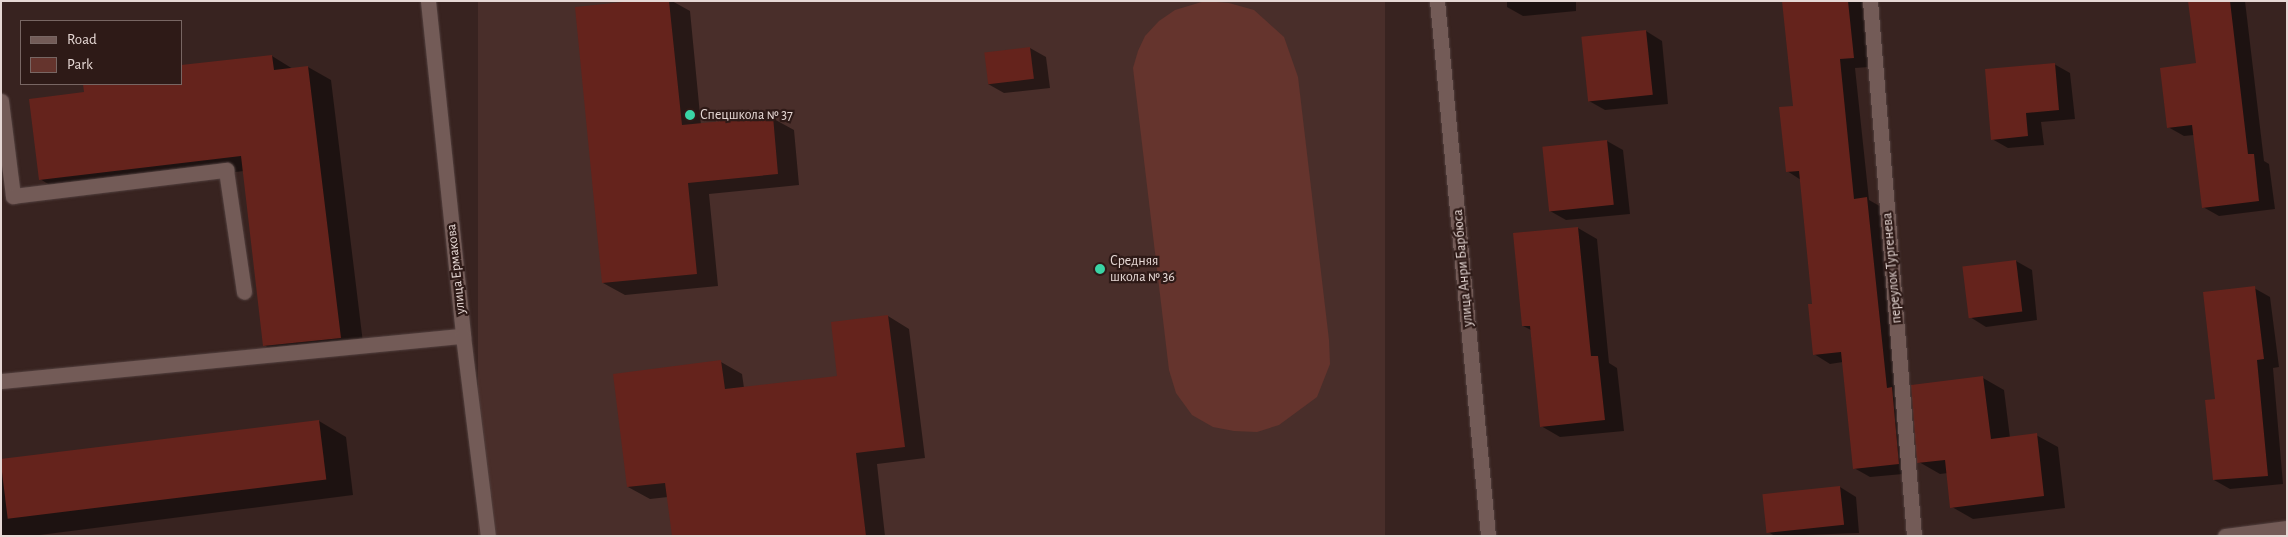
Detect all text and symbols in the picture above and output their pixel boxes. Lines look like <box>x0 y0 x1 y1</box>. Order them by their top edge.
legend <box>20 20 182 85</box>
text: Road <box>67 32 97 47</box>
text: Park <box>67 57 93 72</box>
place label: Спецшкола № 37 <box>700 107 793 123</box>
marker: Спецшкола № 37 <box>684 109 696 121</box>
street label: улица Анри Барбюса <box>1450 209 1476 327</box>
street label: переулок Тургенева <box>1879 212 1905 324</box>
street label: улица Ермакова <box>443 223 469 315</box>
place label: Средняя школа № 36 <box>1110 253 1175 286</box>
marker: Средняя школа № 36 <box>1094 263 1106 275</box>

